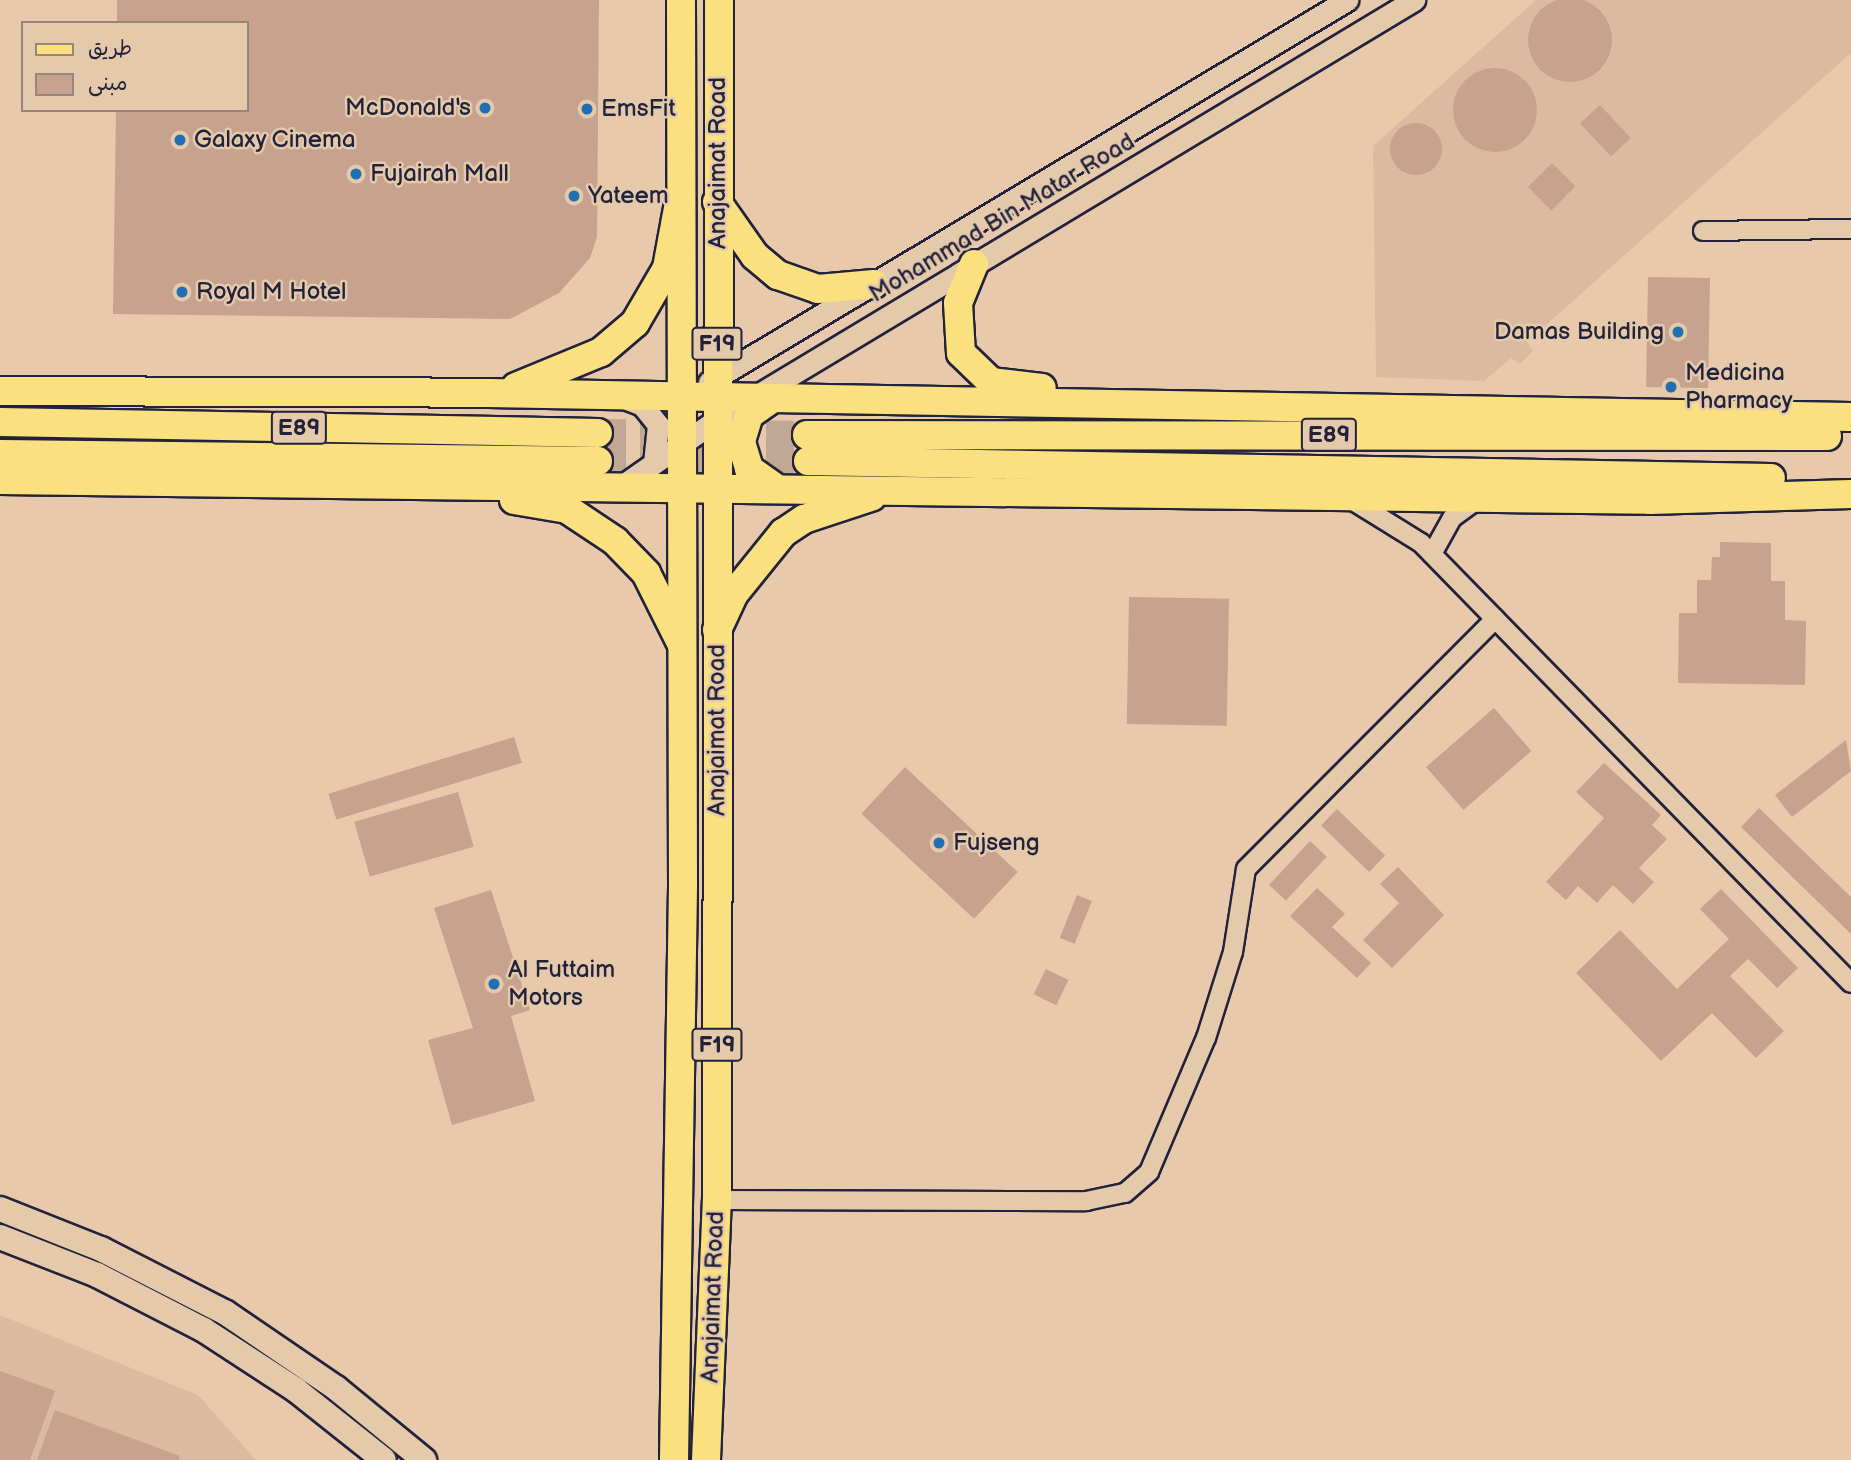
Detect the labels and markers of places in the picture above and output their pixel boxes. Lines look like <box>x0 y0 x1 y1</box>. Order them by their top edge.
place label: McDonald's <box>345 94 471 122</box>
place label: EmsFit <box>601 95 676 123</box>
marker: McDonald's <box>477 100 493 116</box>
marker: EmsFit <box>579 101 595 117</box>
place label: Galaxy Cinema <box>194 126 357 154</box>
marker: Galaxy Cinema <box>172 132 188 148</box>
place label: Fujairah Mall <box>370 160 509 188</box>
marker: Fujairah Mall <box>348 166 364 182</box>
place label: Yateem <box>588 182 669 210</box>
marker: Yateem <box>566 188 582 204</box>
place label: Royal M Hotel <box>196 278 346 306</box>
marker: Royal M Hotel <box>174 284 190 300</box>
place label: Damas Building <box>1494 318 1664 346</box>
marker: Damas Building <box>1670 324 1686 340</box>
place label: Medicina Pharmacy <box>1685 359 1792 415</box>
marker: Medicina Pharmacy <box>1663 379 1679 395</box>
place label: Fujseng <box>953 829 1040 857</box>
marker: Fujseng <box>931 835 947 851</box>
place label: Al Futtaim Motors <box>508 956 615 1012</box>
marker: Al Futtaim Motors <box>486 976 502 992</box>

